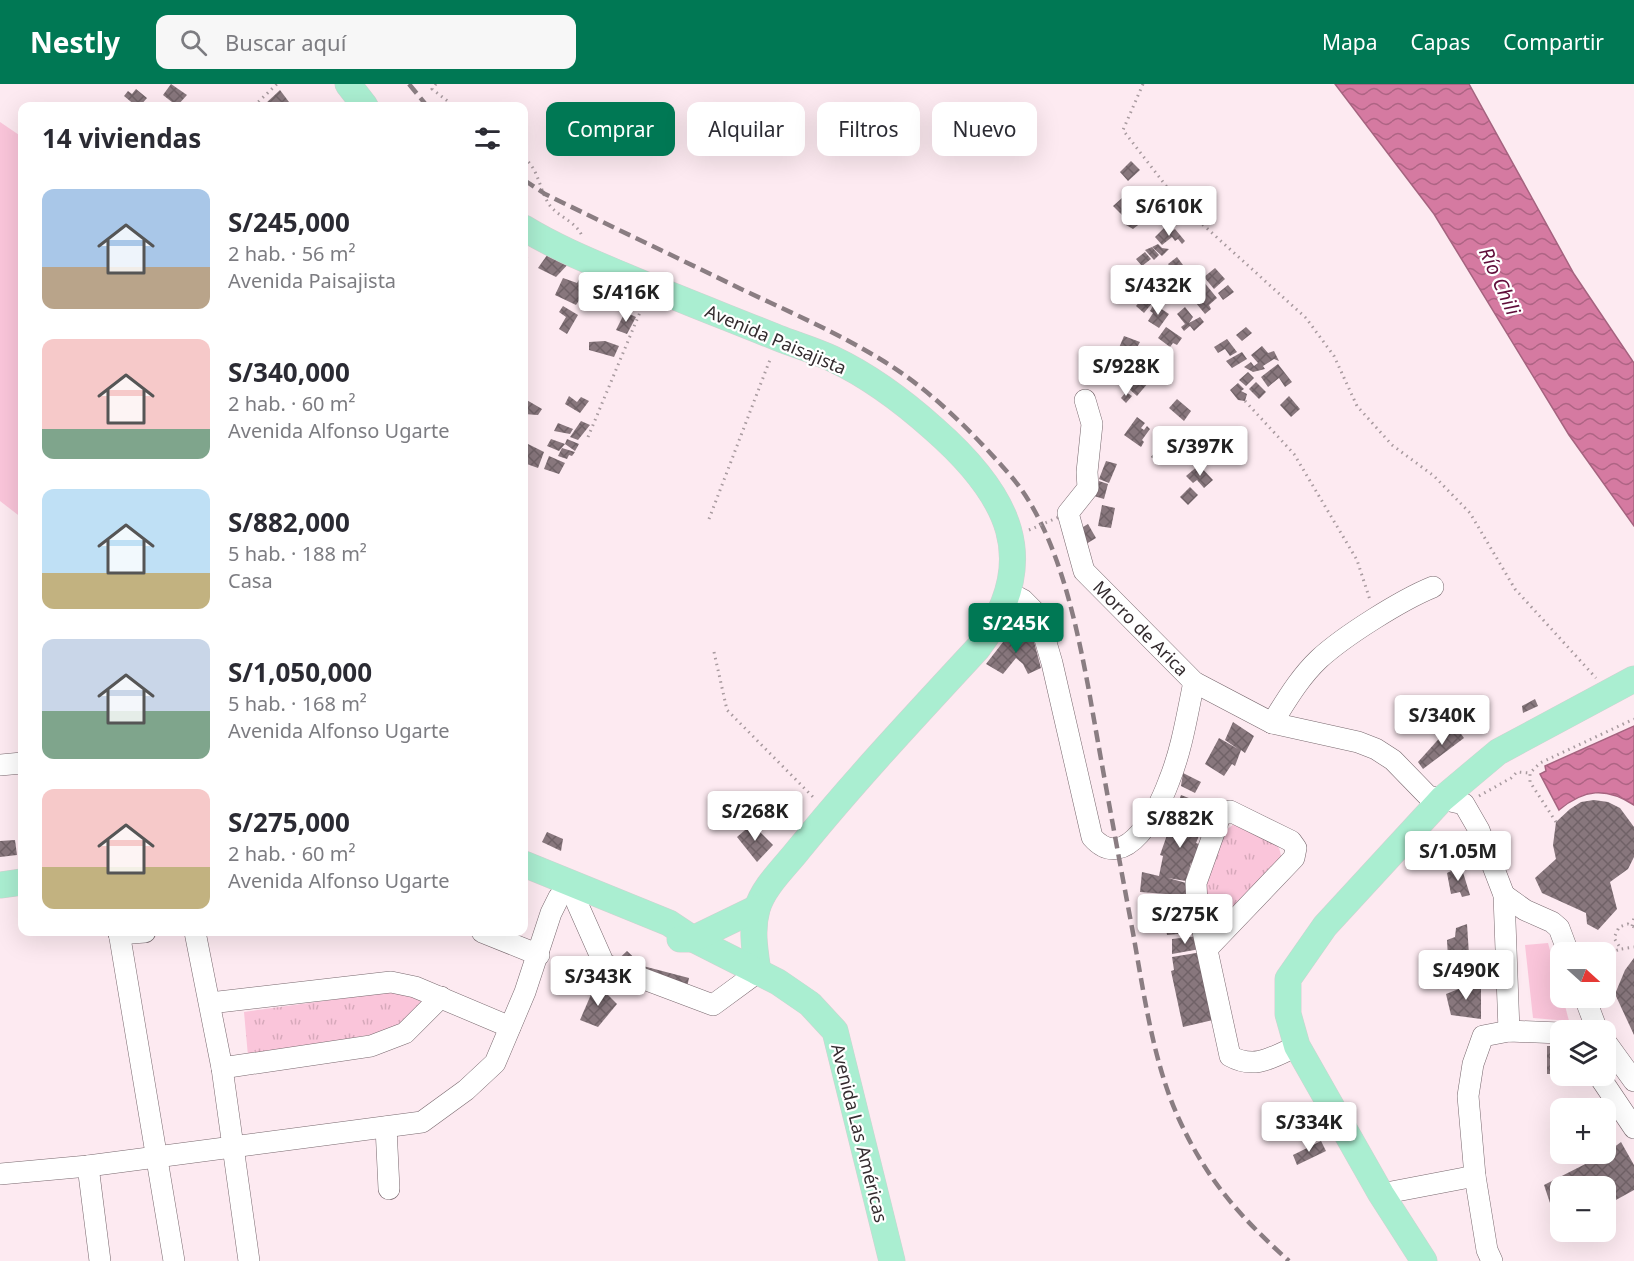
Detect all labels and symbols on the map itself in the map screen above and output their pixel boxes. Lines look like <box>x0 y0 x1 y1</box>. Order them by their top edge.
pin: S/610K <box>1120 186 1218 237</box>
water label: Río Chili <box>1473 243 1527 320</box>
pin: S/432K <box>1109 265 1207 316</box>
pin: S/416K <box>577 272 675 323</box>
street label: Avenida Paisajista <box>702 298 850 380</box>
pin: S/928K <box>1077 346 1175 397</box>
pin: S/397K <box>1151 426 1249 477</box>
street label: Morro de Arica <box>1088 575 1194 681</box>
pin: S/245K <box>967 603 1065 654</box>
pin: S/340K <box>1393 695 1491 746</box>
pin: S/268K <box>706 791 804 842</box>
pin: S/882K <box>1131 798 1229 849</box>
pin: S/1.05M <box>1403 831 1513 882</box>
pin: S/275K <box>1136 894 1234 945</box>
north arrow <box>1550 942 1616 1008</box>
pin: S/490K <box>1417 950 1515 1001</box>
pin: S/343K <box>549 956 647 1007</box>
street label: Avenida Las Américas <box>826 1041 894 1225</box>
pin: S/334K <box>1260 1102 1358 1153</box>

